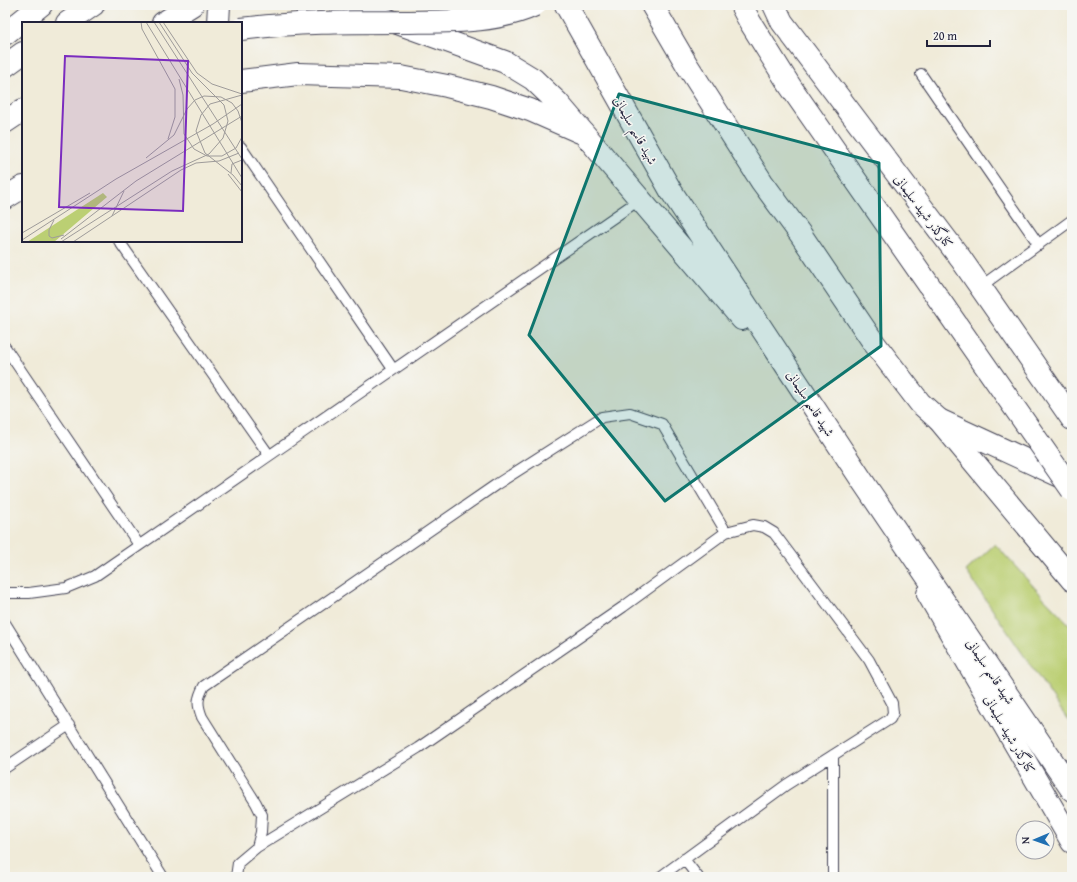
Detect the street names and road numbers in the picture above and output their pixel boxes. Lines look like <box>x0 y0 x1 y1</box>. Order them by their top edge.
street label: شهید قاسم سلیمانی <box>605 93 662 170</box>
street label: کنارگذر شهید سلیمانی <box>890 170 958 252</box>
street label: شهید قاسم سلیمانی <box>779 366 839 442</box>
street label: شهید قاسم سلیمانی <box>958 635 1020 710</box>
street label: کنارگذر شهید سلیمانی <box>979 691 1040 777</box>

